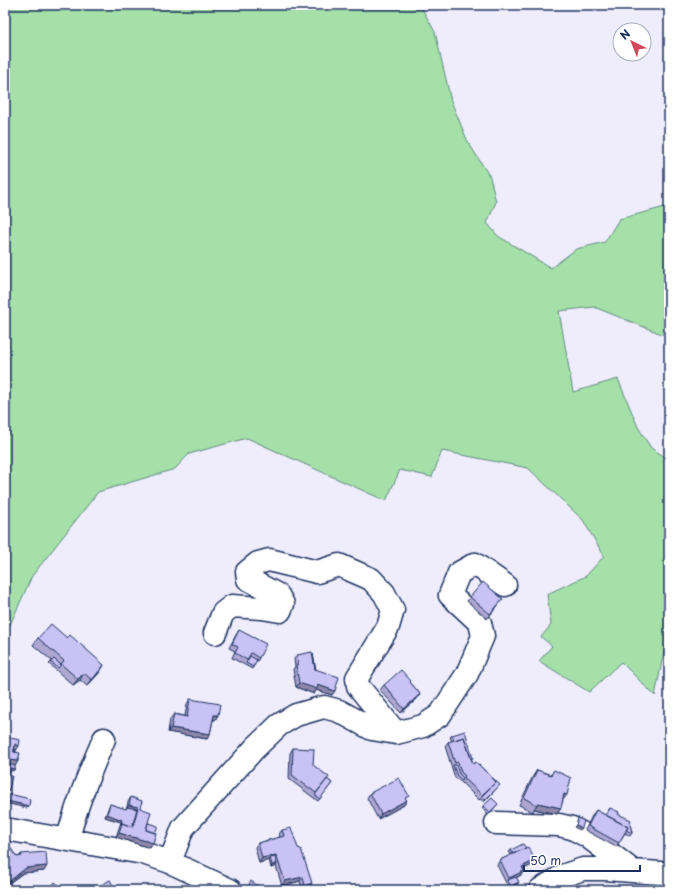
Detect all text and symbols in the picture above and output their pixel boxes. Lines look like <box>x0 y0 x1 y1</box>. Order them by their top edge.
north arrow <box>612 22 652 62</box>
text: N <box>616 25 634 44</box>
scale bar <box>524 847 640 873</box>
text: 50 m <box>530 851 561 869</box>

